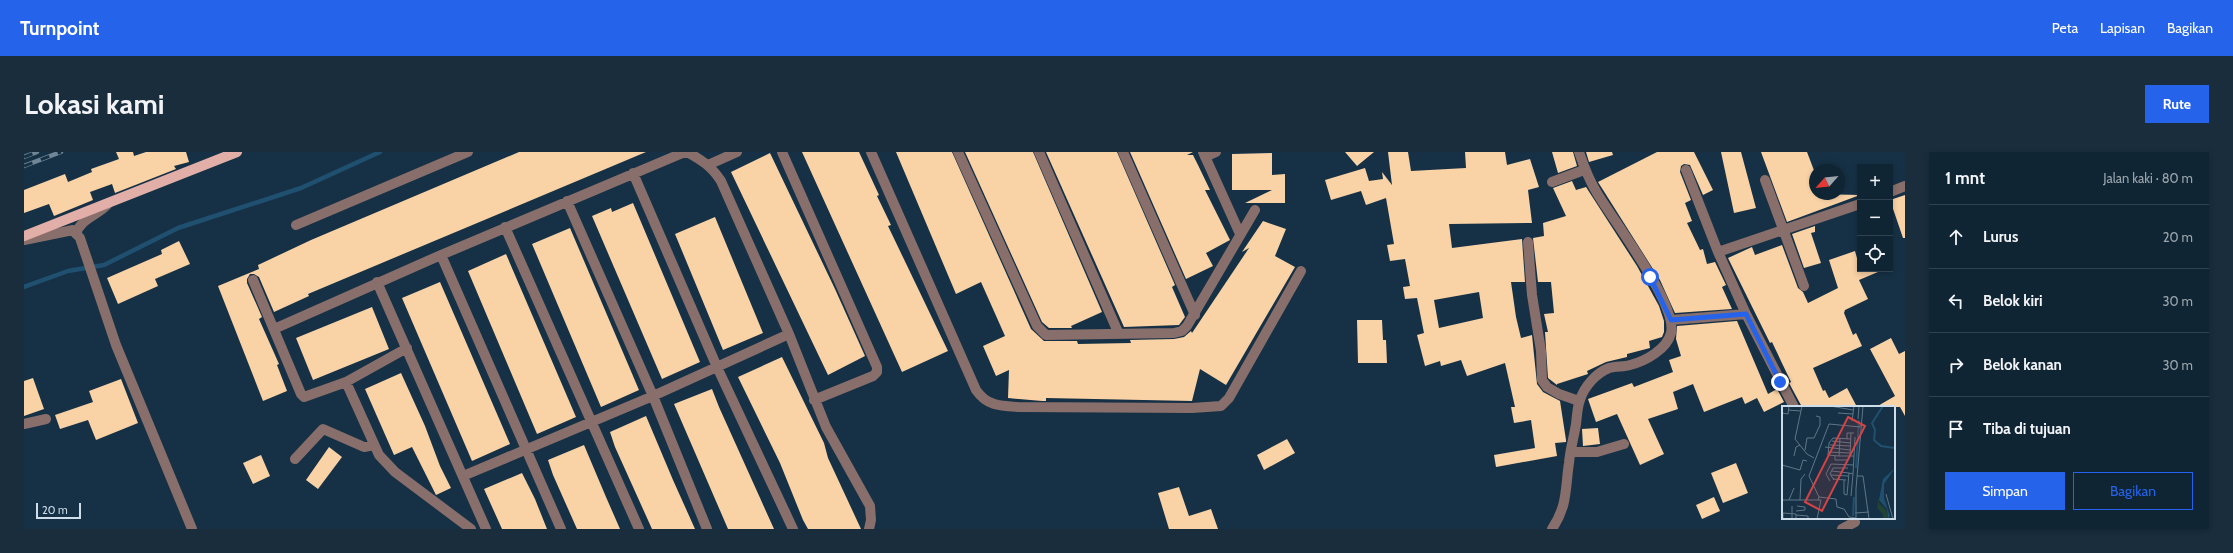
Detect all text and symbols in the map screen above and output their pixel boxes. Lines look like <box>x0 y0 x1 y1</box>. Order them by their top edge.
text: Turnpoint <box>20 17 99 40</box>
text: Peta <box>2052 19 2078 37</box>
text: Lapisan <box>2100 19 2145 37</box>
text: Bagikan <box>2167 19 2213 37</box>
button: Rute <box>2145 85 2209 123</box>
text: Lokasi kami <box>24 87 164 121</box>
north arrow <box>1809 164 1845 200</box>
map controls <box>1857 164 1893 272</box>
button: + <box>1857 164 1893 200</box>
text: 1 mnt <box>1945 168 1985 188</box>
text: Jalan kaki · 80 m <box>2103 170 2193 186</box>
button: − <box>1857 200 1893 236</box>
icon: ahead <box>1945 226 1967 248</box>
text: Lurus <box>1983 228 2018 246</box>
text: 20 m <box>2163 229 2193 245</box>
button: locate <box>1857 236 1893 272</box>
route start <box>1641 268 1659 286</box>
icon: left <box>1945 290 1967 312</box>
text: Belok kiri <box>1983 292 2043 310</box>
text: 30 m <box>2163 293 2193 309</box>
icon: right <box>1945 354 1967 376</box>
text: Belok kanan <box>1983 356 2062 374</box>
text: 30 m <box>2163 357 2193 373</box>
route end <box>1771 373 1789 391</box>
inset map <box>1782 406 1895 519</box>
icon: arrive <box>1945 418 1967 440</box>
text: Tiba di tujuan <box>1983 420 2071 438</box>
button: Simpan <box>1945 472 2065 510</box>
button: Bagikan <box>2073 472 2193 510</box>
scale bar <box>36 501 81 520</box>
text: 20 m <box>42 503 68 517</box>

